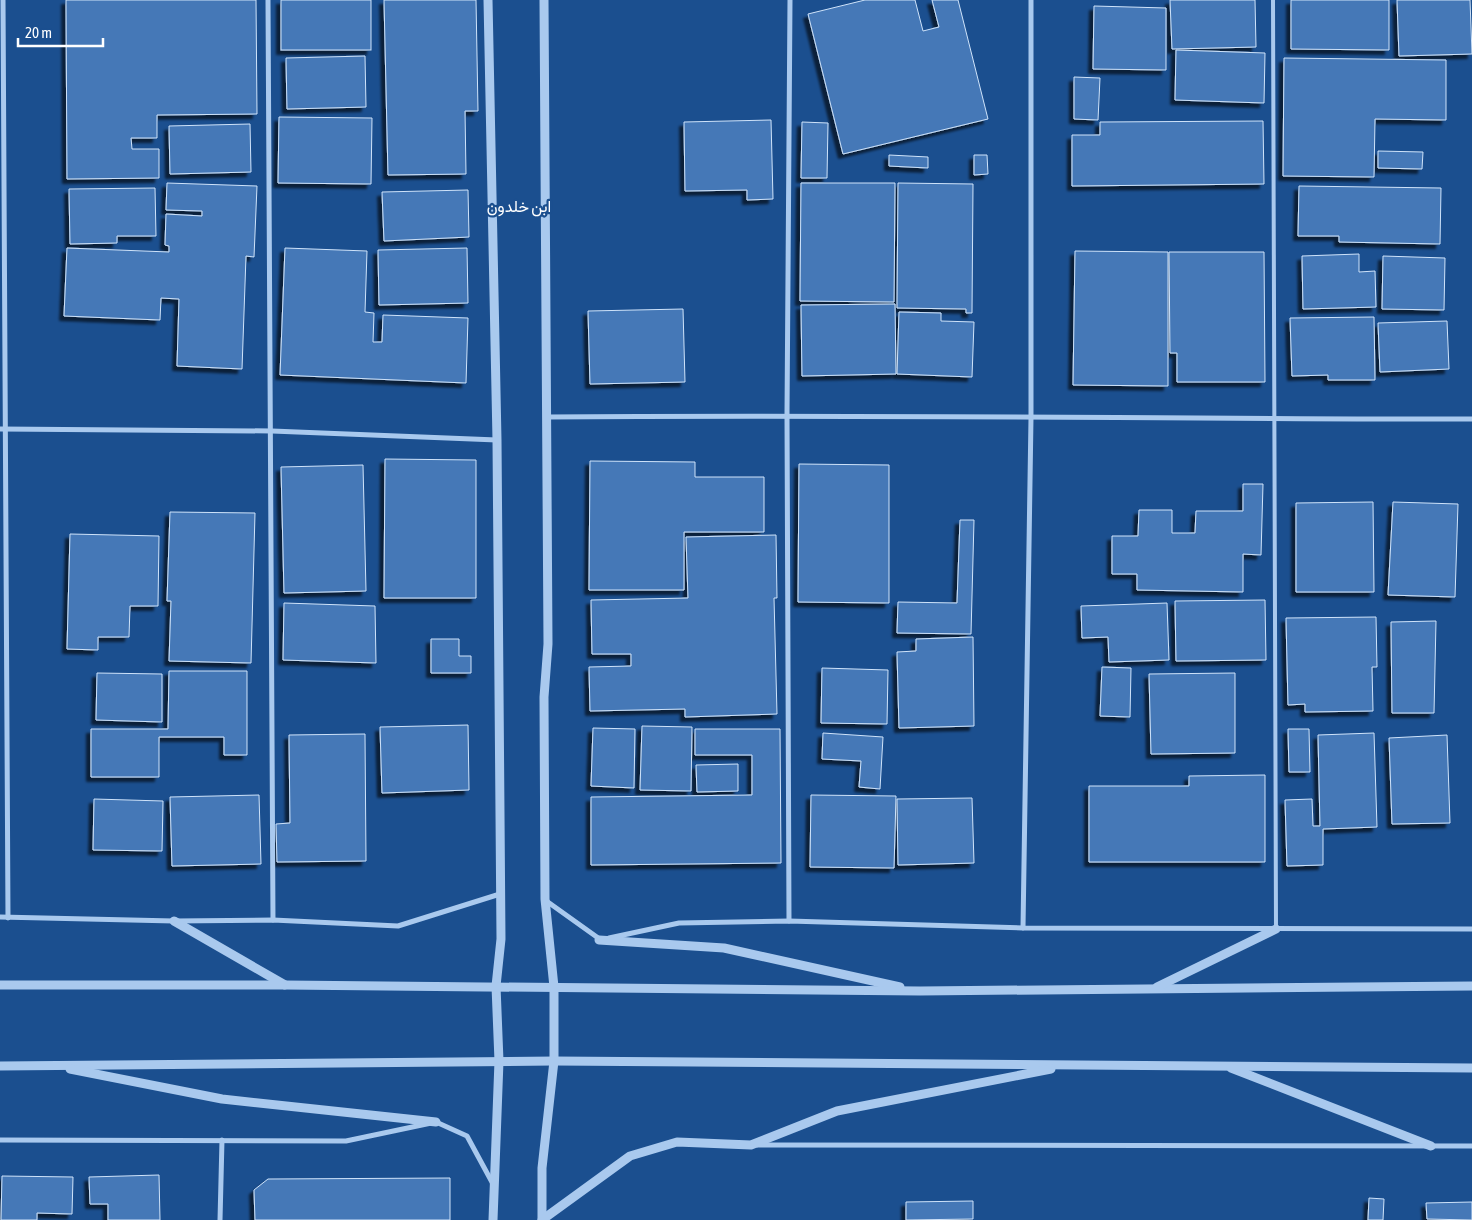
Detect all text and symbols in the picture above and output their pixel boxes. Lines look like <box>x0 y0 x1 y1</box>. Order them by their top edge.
scale bar <box>18 15 102 47</box>
text: 20 m <box>25 24 52 41</box>
district label: ابن خلدون <box>487 197 551 217</box>

